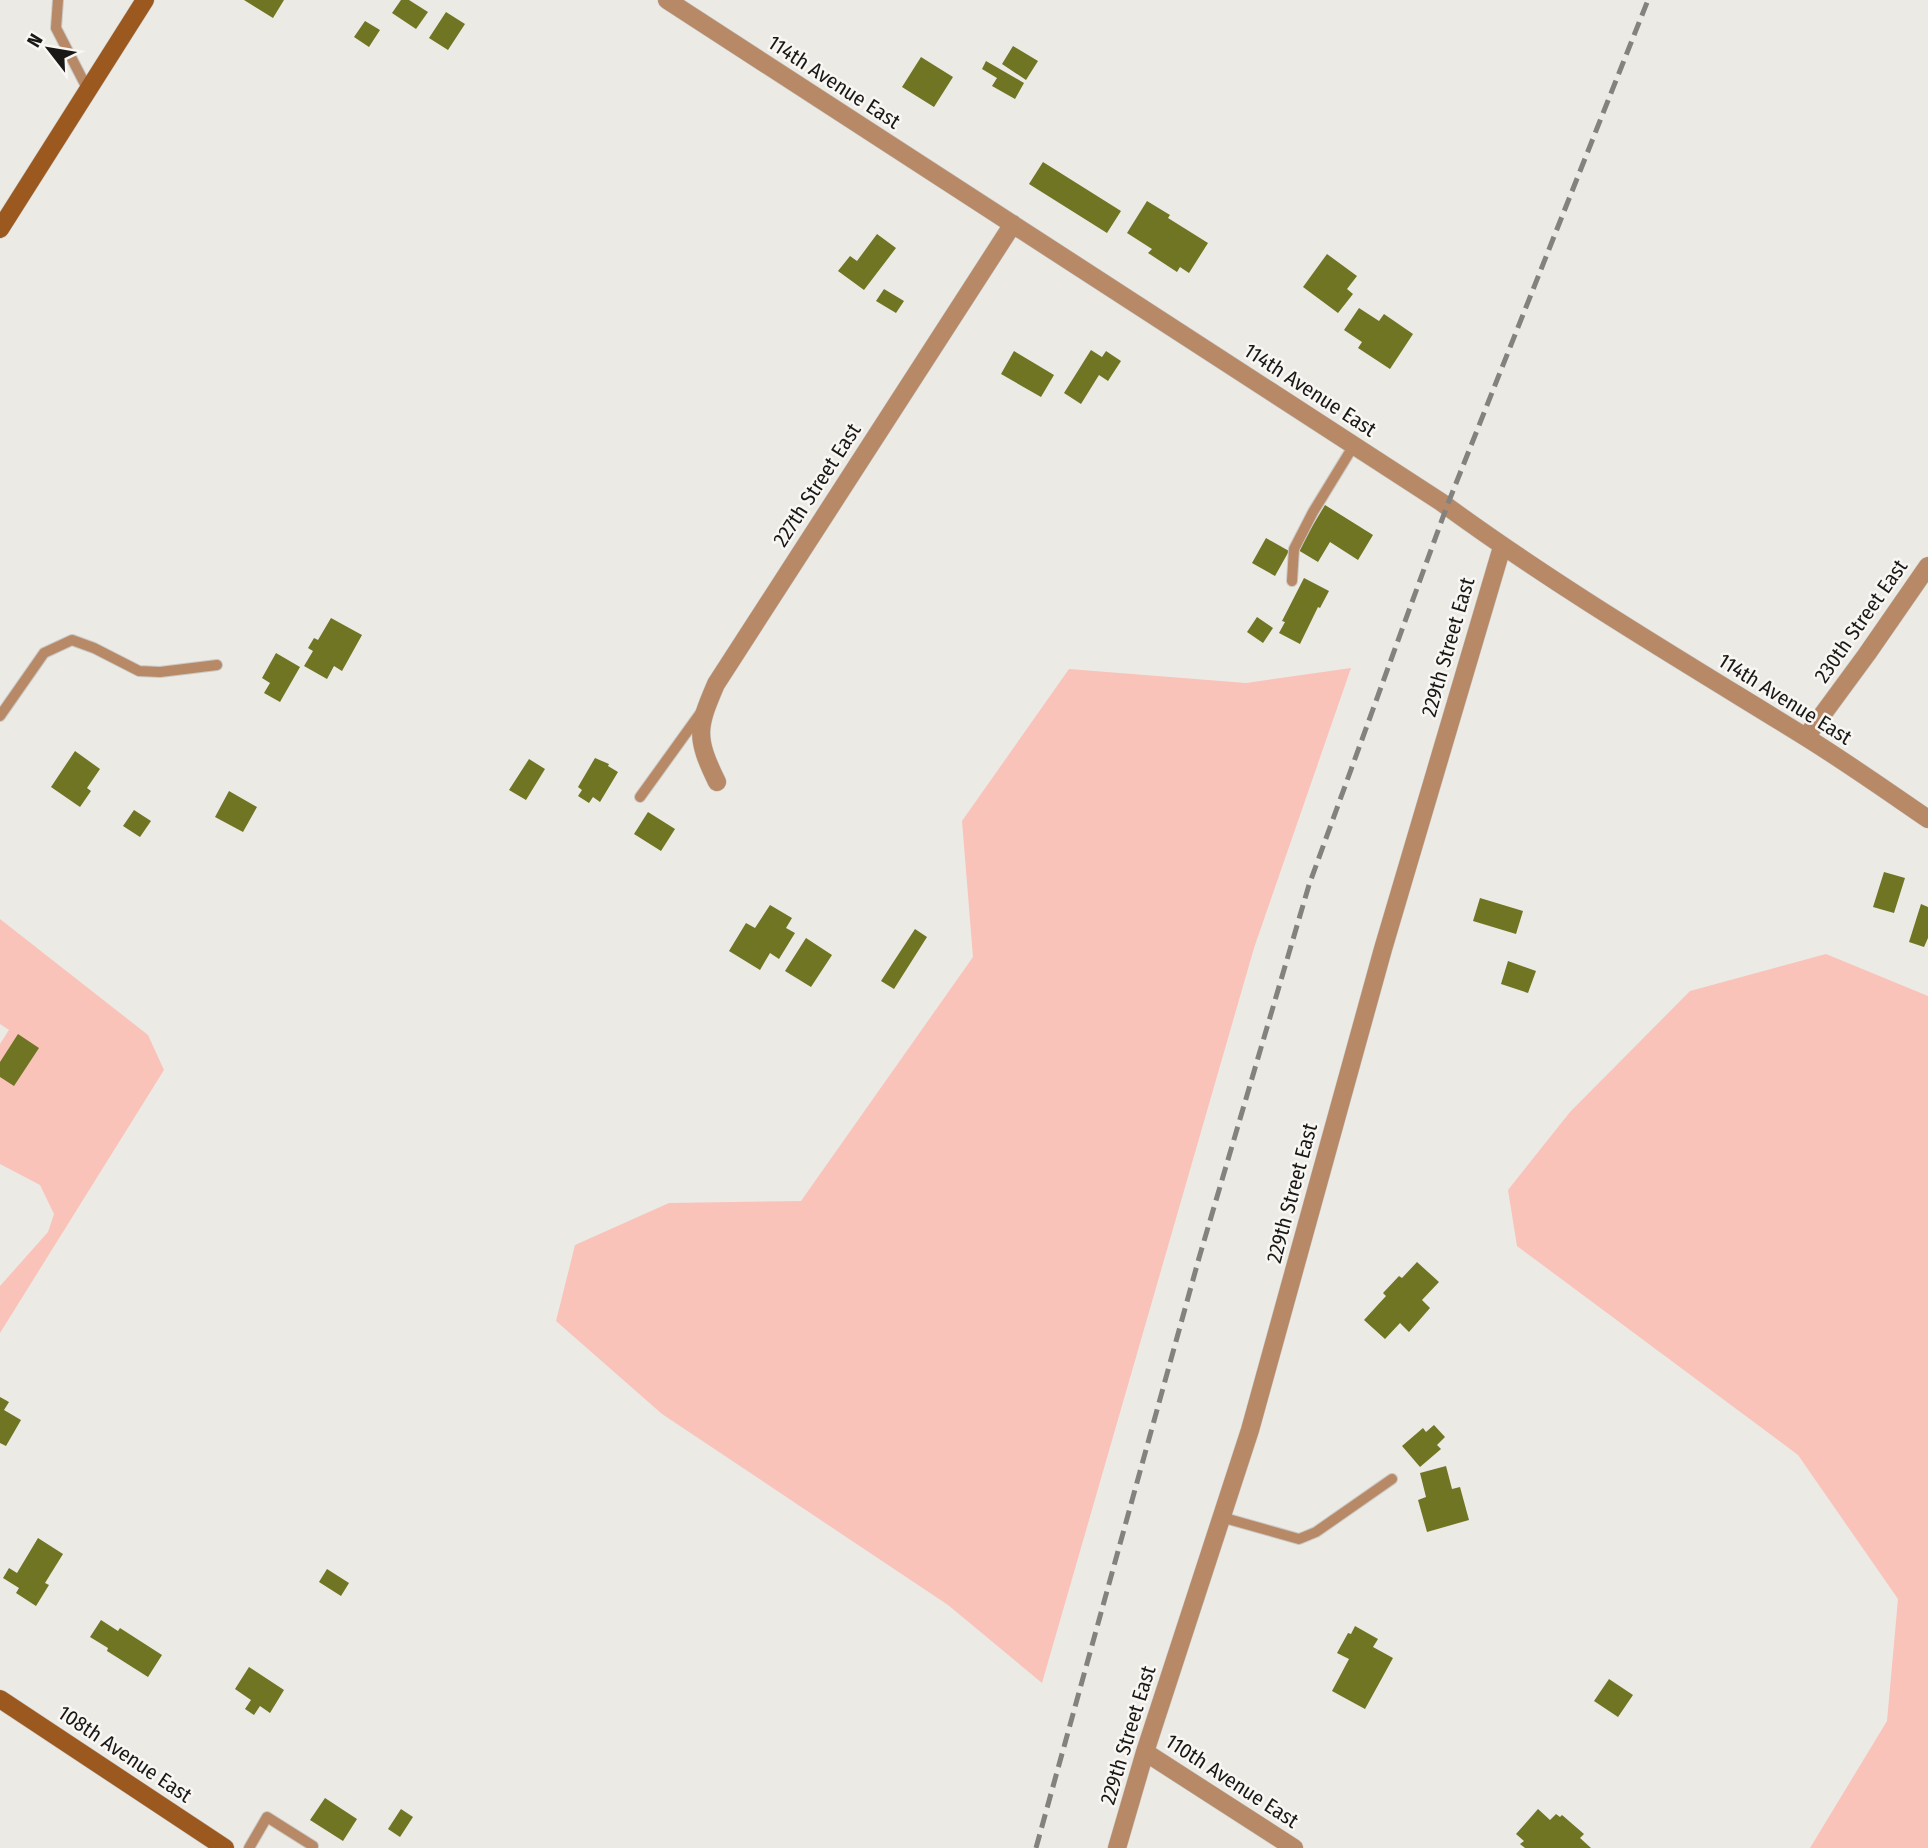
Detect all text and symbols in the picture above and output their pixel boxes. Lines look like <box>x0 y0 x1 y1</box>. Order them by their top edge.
north arrow <box>14 14 84 84</box>
text: N <box>22 30 48 51</box>
street label: 114th Avenue East <box>763 30 905 135</box>
street label: 114th Avenue East <box>1239 338 1381 443</box>
street label: 227th Street East <box>767 418 867 552</box>
street label: 230th Street East <box>1809 554 1913 688</box>
street label: 229th Street East <box>1416 574 1480 720</box>
street label: 114th Avenue East <box>1713 648 1857 751</box>
street label: 229th Street East <box>1261 1120 1323 1266</box>
street label: 229th Street East <box>1095 1662 1161 1807</box>
street label: 108th Avenue East <box>53 1700 197 1808</box>
street label: 110th Avenue East <box>1161 1728 1304 1834</box>

